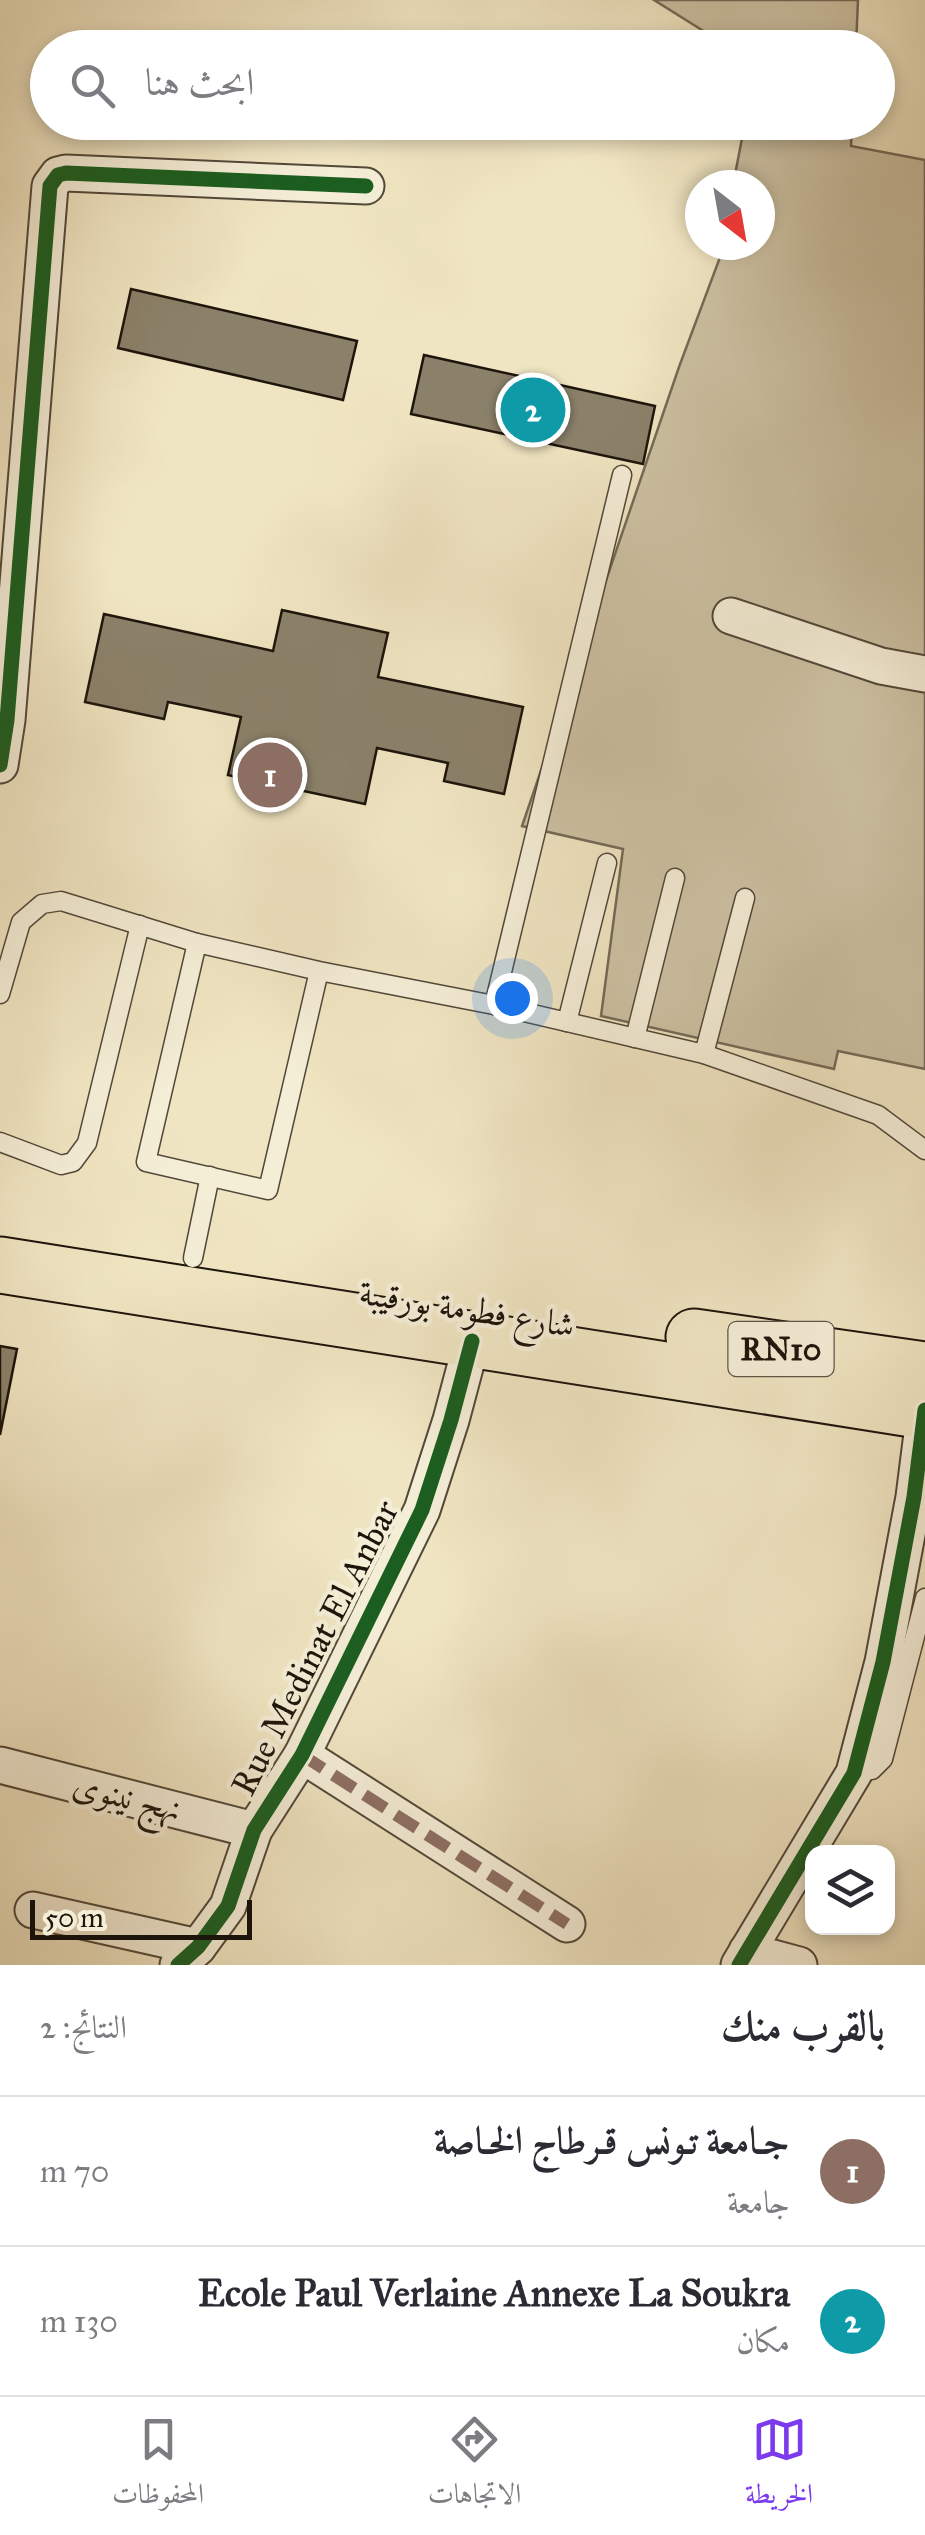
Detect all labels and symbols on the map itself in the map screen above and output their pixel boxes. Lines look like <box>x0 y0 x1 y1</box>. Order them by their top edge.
north arrow <box>685 170 775 260</box>
pin: 2 <box>500 372 566 448</box>
pin: 1 <box>238 738 302 812</box>
your location <box>487 973 538 1024</box>
street label: شارع فطومة بورقيبة <box>355 1271 578 1354</box>
road number: RN10 <box>728 1322 834 1376</box>
street label: Rue Medinat El Anbar <box>222 1492 408 1803</box>
street label: نهج نینوى <box>66 1763 186 1840</box>
scale bar <box>30 1895 252 1940</box>

